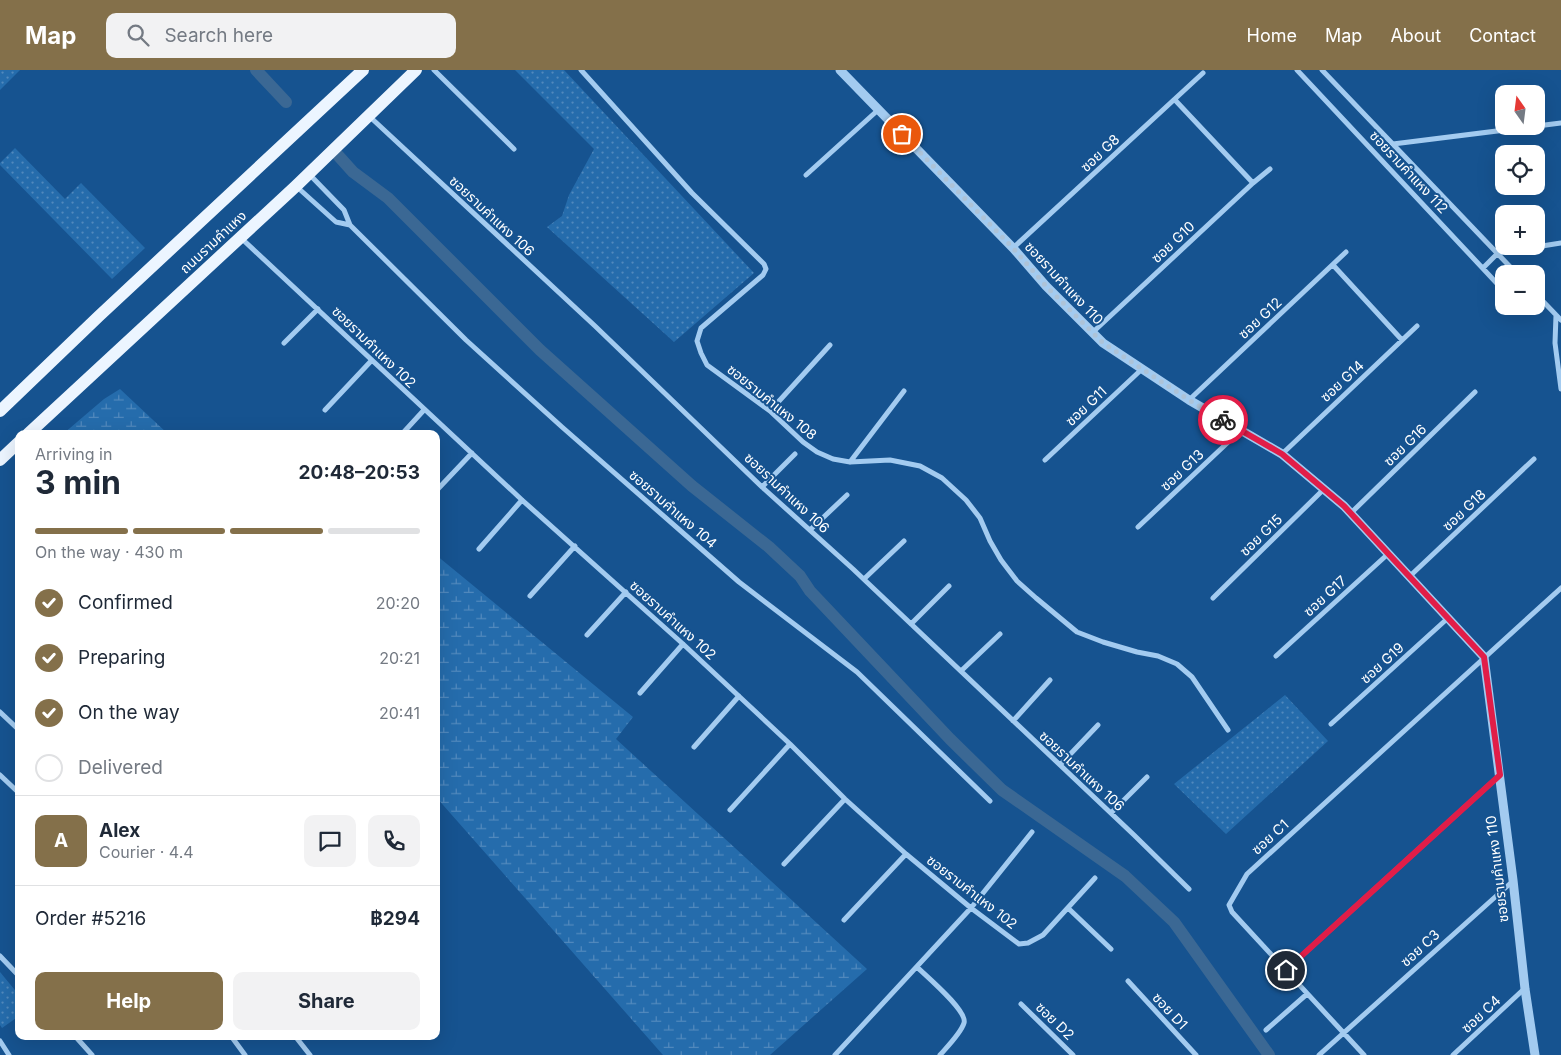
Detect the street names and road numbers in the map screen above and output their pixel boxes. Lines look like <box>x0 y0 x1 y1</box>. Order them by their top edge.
street label: ซอยรามคำแหง 112 <box>1367 127 1452 217</box>
street label: ซอย G8 <box>1077 130 1123 175</box>
street label: ซอยรามคําแหง 106 <box>446 172 538 259</box>
street label: ถนนรามคำแหง <box>176 207 249 277</box>
street label: ซอย G10 <box>1147 217 1198 266</box>
street label: ซอยรามคำแหง 110 <box>1022 238 1107 328</box>
street label: ซอย G12 <box>1235 293 1285 342</box>
street label: ซอยรามคําแหง 102 <box>329 302 420 391</box>
street label: ซอย G14 <box>1316 356 1367 405</box>
street label: ซอยรามคำแหง 108 <box>724 360 821 443</box>
street label: ซอย G11 <box>1062 382 1110 429</box>
street label: ซอย G16 <box>1380 420 1430 469</box>
street label: ซอย G13 <box>1157 445 1207 494</box>
street label: ซอยรามคําแหง 106 <box>741 449 833 536</box>
street label: ซอยรามคําแหง 104 <box>626 466 721 551</box>
street label: ซอย G18 <box>1439 485 1489 534</box>
street label: ซอย G15 <box>1236 510 1286 559</box>
street label: ซอย G17 <box>1300 572 1350 619</box>
street label: ซอยรามคําแหง 102 <box>627 576 720 663</box>
street label: ซอย G19 <box>1356 639 1407 687</box>
street label: ซอยรามคําแหง 106 <box>1036 727 1128 814</box>
street label: ซอยรามคำแหง 110 <box>1482 815 1511 923</box>
street label: ซอย C1 <box>1248 816 1292 858</box>
street label: ซอยรามคําแหง 102 <box>924 851 1021 932</box>
street label: ซอย C3 <box>1397 926 1443 970</box>
street label: ซอย D1 <box>1149 989 1192 1033</box>
street label: ซอย C4 <box>1458 991 1504 1036</box>
street label: ซอย D2 <box>1033 998 1078 1043</box>

